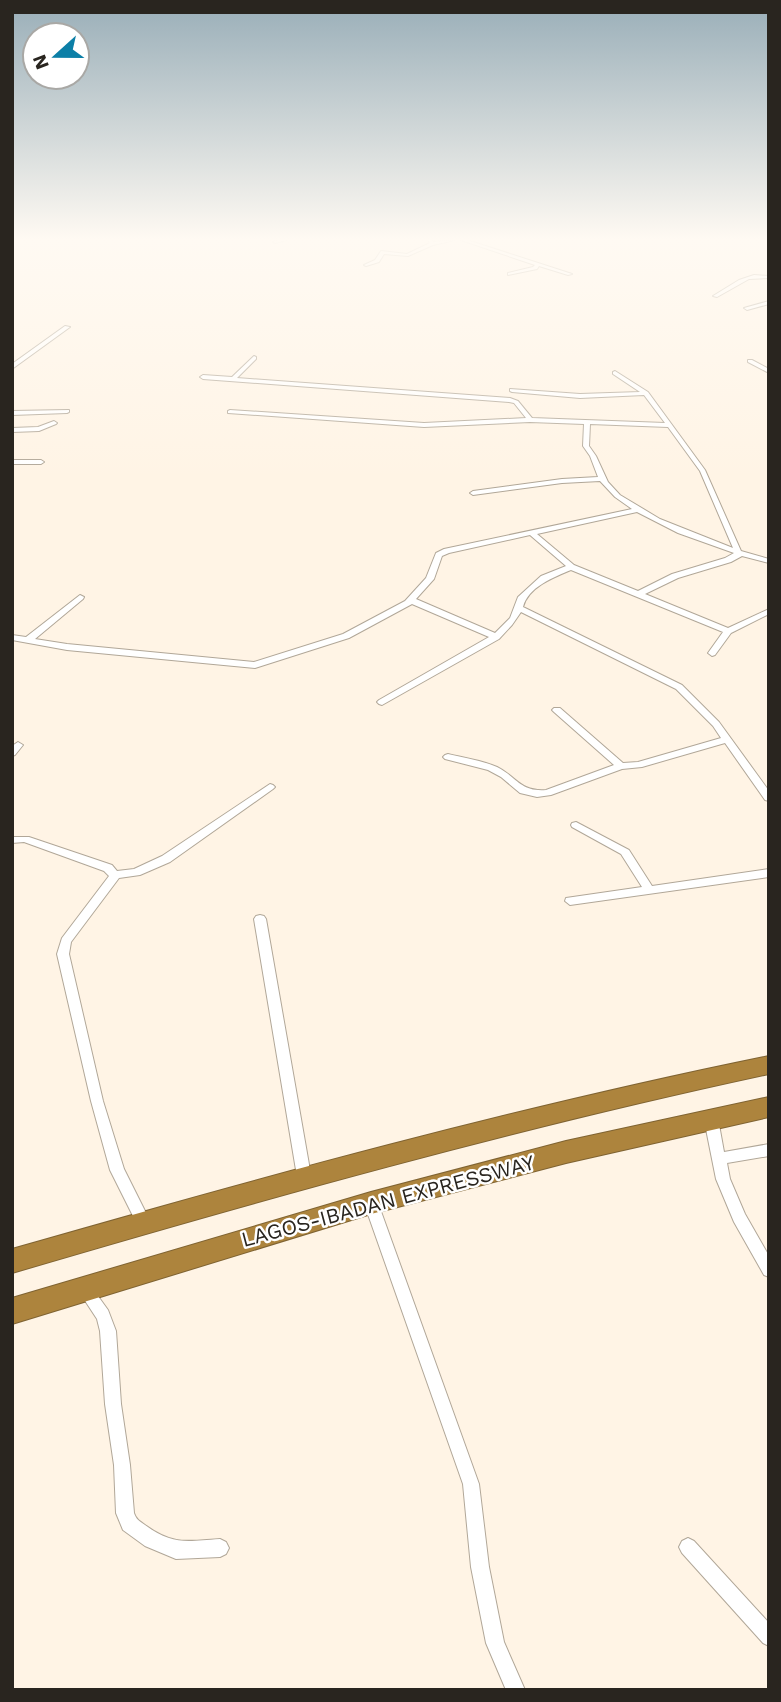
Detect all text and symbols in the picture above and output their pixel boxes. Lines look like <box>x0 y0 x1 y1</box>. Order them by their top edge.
north arrow <box>21 21 91 91</box>
text: N <box>27 51 54 73</box>
street label: LAGOS-IBADAN EXPRESSWAY <box>239 1149 537 1252</box>

